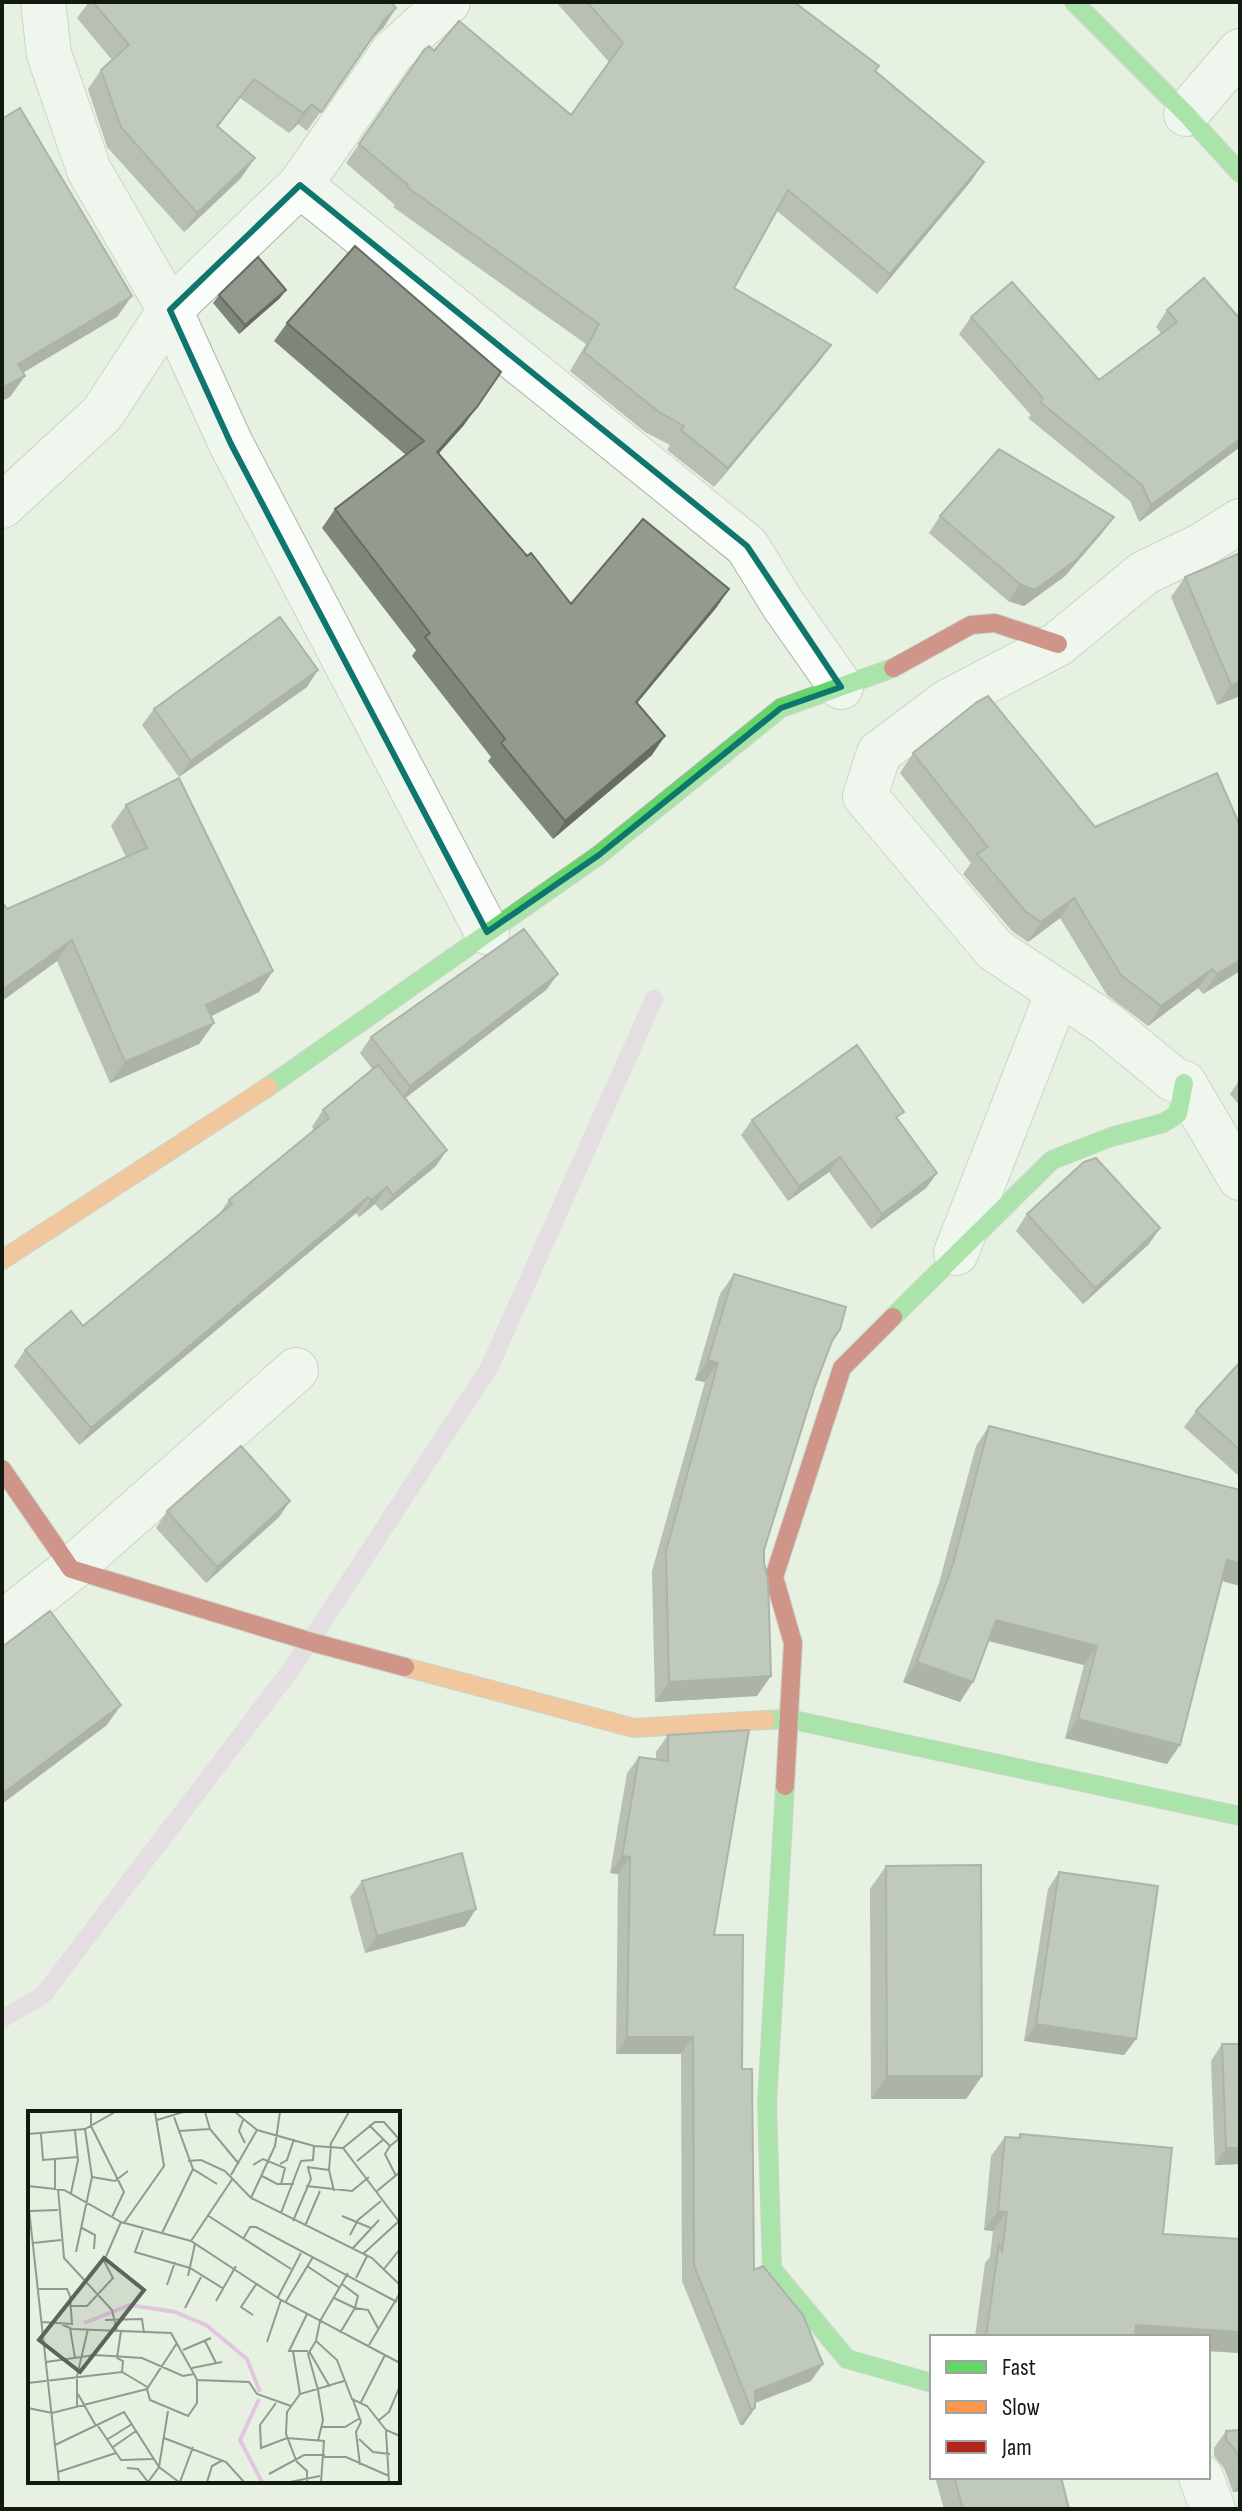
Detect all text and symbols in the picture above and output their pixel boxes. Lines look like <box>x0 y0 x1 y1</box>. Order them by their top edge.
inset map <box>28 2111 400 2483</box>
legend <box>930 2335 1210 2479</box>
text: Fast <box>1002 2353 1036 2382</box>
text: Slow <box>1002 2393 1040 2422</box>
text: Jam <box>1001 2433 1032 2462</box>

